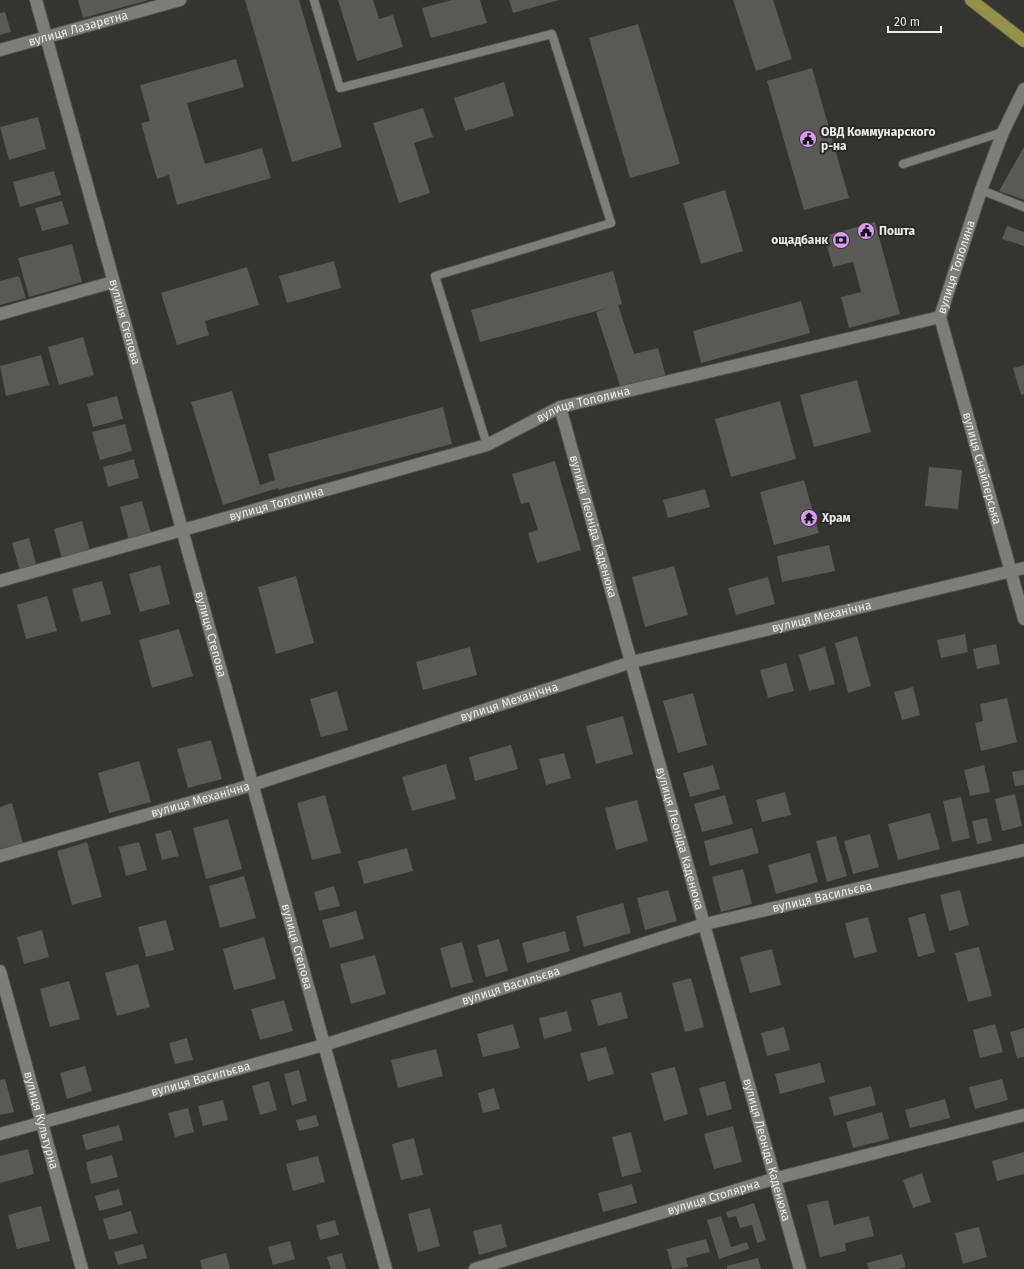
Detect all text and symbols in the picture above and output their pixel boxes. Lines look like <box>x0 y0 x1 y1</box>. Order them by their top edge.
street label: вулиця Лазаретна <box>27 8 129 49</box>
scale bar <box>888 8 941 34</box>
text: 20 m <box>894 15 920 29</box>
place label: ОВД Коммунарского р-на <box>821 125 935 153</box>
public building icon: ОВД Коммунарского р-на <box>798 129 818 149</box>
street label: вулиця Тополина <box>934 218 978 316</box>
public building icon: Пошта <box>856 221 876 241</box>
place label: Пошта <box>879 224 916 238</box>
bank icon: ощадбанк <box>831 230 851 250</box>
place label: ощадбанк <box>771 233 828 247</box>
street label: вулиця Степова <box>106 277 143 366</box>
street label: вулиця Тополина <box>534 384 632 425</box>
street label: вулиця Снайперська <box>960 410 1004 526</box>
street label: вулиця Леоніда Каденюка <box>567 453 620 599</box>
street label: вулиця Тополина <box>227 484 325 524</box>
temple icon: Храм <box>799 508 819 528</box>
place label: Храм <box>821 511 851 525</box>
street label: вулиця Степова <box>192 590 229 679</box>
street label: вулиця Механічна <box>770 598 873 635</box>
street label: вулиця Механічна <box>458 679 560 724</box>
street label: вулиця Леоніда Каденюка <box>654 766 707 912</box>
street label: вулиця Механічна <box>149 779 251 820</box>
street label: вулиця Васильєва <box>771 878 874 915</box>
street label: вулиця Степова <box>279 902 316 991</box>
street label: вулиця Васильєва <box>460 964 562 1008</box>
street label: вулиця Васильєва <box>149 1059 252 1099</box>
street label: вулиця Культурна <box>21 1070 61 1171</box>
street label: вулиця Леоніда Каденюка <box>740 1077 793 1223</box>
street label: вулиця Столярна <box>665 1176 761 1218</box>

